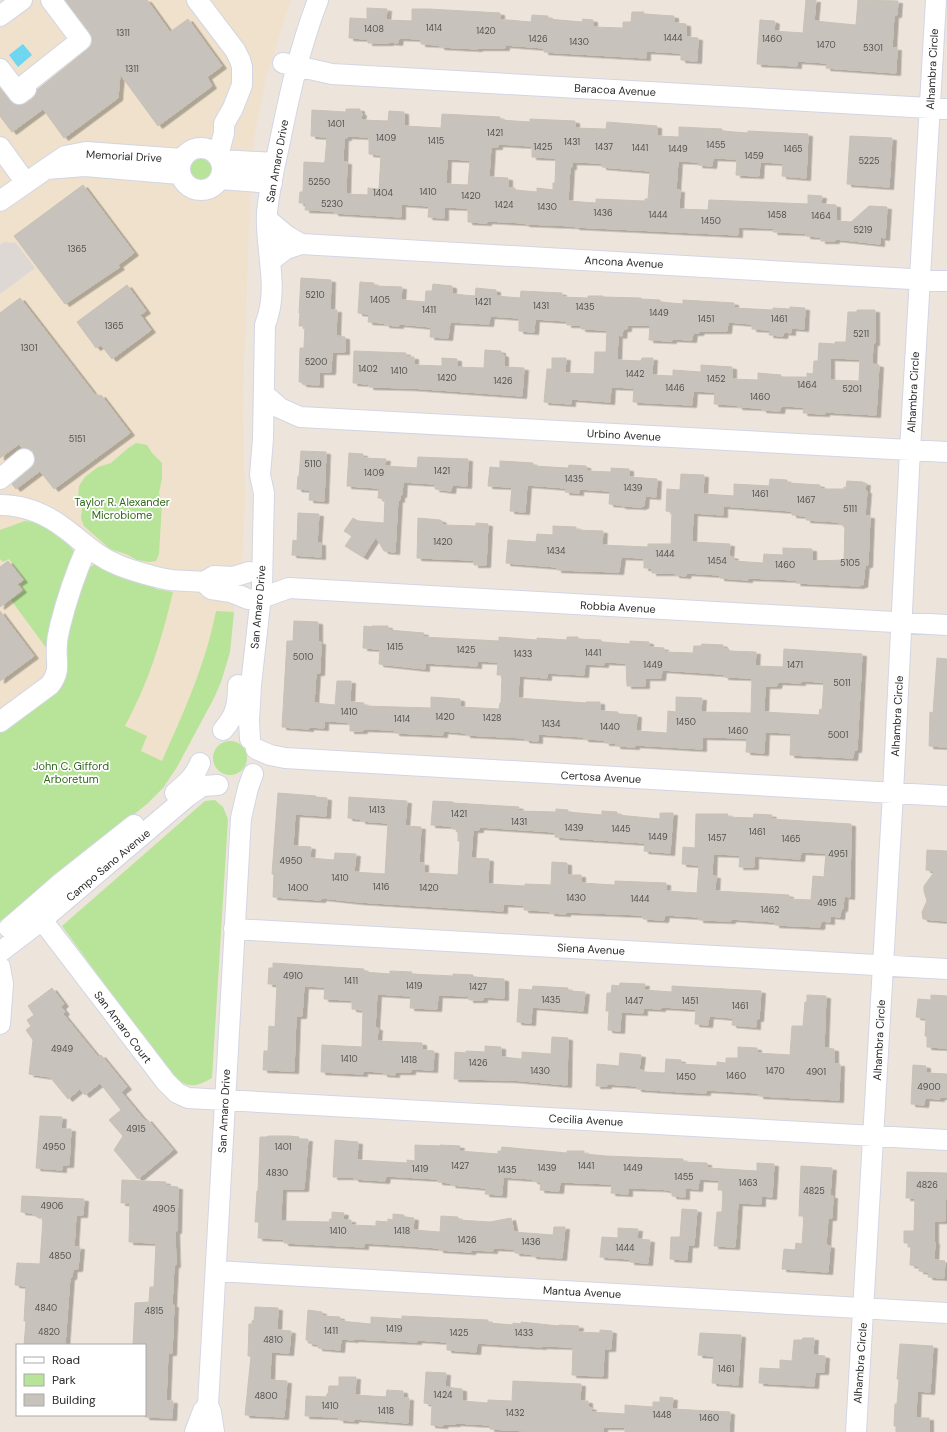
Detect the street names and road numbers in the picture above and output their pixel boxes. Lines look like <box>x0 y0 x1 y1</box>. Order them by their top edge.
street label: Alhambra Circle <box>923 28 941 110</box>
street label: Baracoa Avenue <box>574 81 656 99</box>
street label: San Amaro Drive <box>263 118 291 204</box>
street label: Memorial Drive <box>86 147 162 165</box>
street label: Ancona Avenue <box>584 253 664 271</box>
street label: Alhambra Circle <box>904 351 922 433</box>
street label: Urbino Avenue <box>587 426 661 444</box>
street label: San Amaro Drive <box>247 565 269 649</box>
street label: Robbia Avenue <box>580 598 656 616</box>
street label: Alhambra Circle <box>888 675 906 757</box>
street label: Certosa Avenue <box>560 768 642 786</box>
street label: Campo Sano Avenue <box>63 826 153 904</box>
street label: Siena Avenue <box>557 940 625 958</box>
street label: San Amaro Court <box>91 988 155 1066</box>
street label: Alhambra Circle <box>870 999 888 1081</box>
street label: San Amaro Drive <box>215 1069 233 1153</box>
street label: Cecilia Avenue <box>548 1111 624 1129</box>
street label: Mantua Avenue <box>542 1283 622 1301</box>
street label: Alhambra Circle <box>850 1322 870 1404</box>

